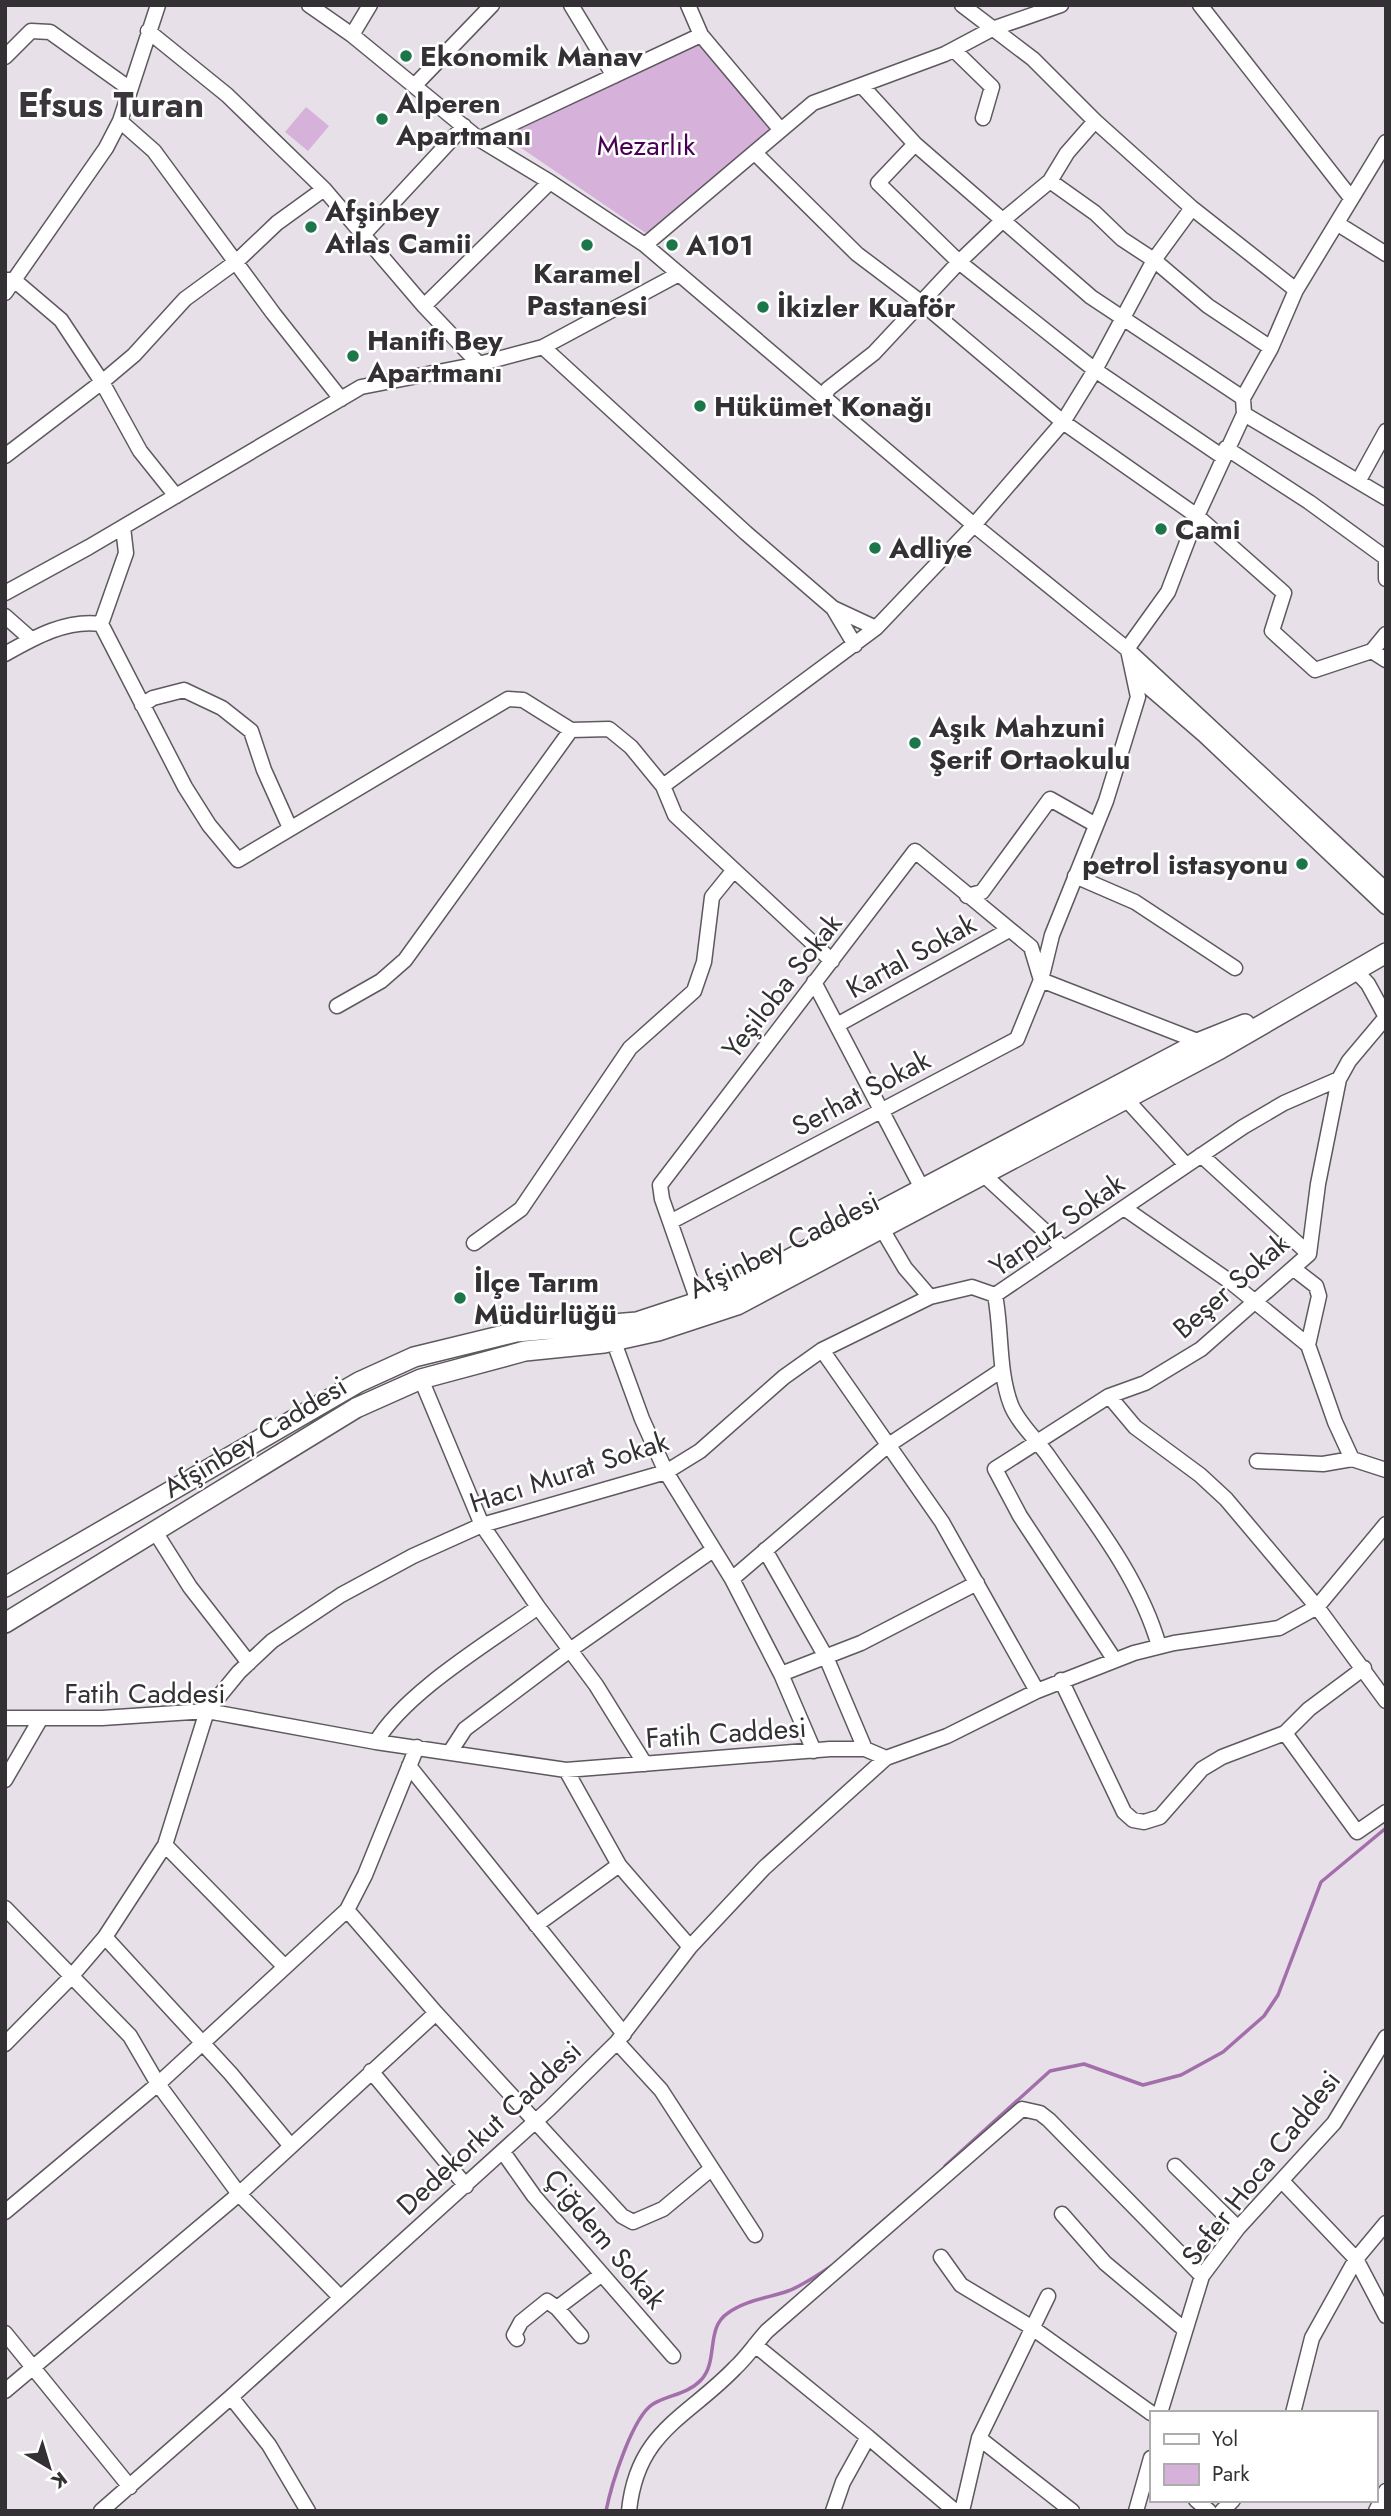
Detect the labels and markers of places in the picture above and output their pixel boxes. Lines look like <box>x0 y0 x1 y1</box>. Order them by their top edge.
place label: Ekonomik Manav <box>420 36 643 77</box>
marker: Ekonomik Manav <box>398 48 414 64</box>
place label: Alperen Apartmanı <box>395 83 531 156</box>
marker: Alperen Apartmanı <box>374 111 390 127</box>
place label: Afşinbey Atlas Camii <box>324 191 471 264</box>
marker: Afşinbey Atlas Camii <box>303 219 319 235</box>
place label: A101 <box>685 225 754 266</box>
marker: Karamel Pastanesi <box>579 237 595 253</box>
marker: A101 <box>664 237 680 253</box>
place label: Karamel Pastanesi <box>526 253 648 326</box>
place label: İkizler Kuaför <box>777 287 956 328</box>
marker: İkizler Kuaför <box>755 299 771 315</box>
place label: Hanifi Bey Apartmanı <box>366 320 503 393</box>
marker: Hanifi Bey Apartmanı <box>345 348 361 364</box>
place label: Hükümet Konağı <box>714 386 932 427</box>
marker: Hükümet Konağı <box>692 398 708 414</box>
place label: Cami <box>1175 509 1240 550</box>
marker: Cami <box>1153 521 1169 537</box>
place label: Adliye <box>888 528 972 569</box>
marker: Adliye <box>867 540 883 556</box>
place label: Aşık Mahzuni Şerif Ortaokulu <box>928 707 1130 780</box>
marker: Aşık Mahzuni Şerif Ortaokulu <box>907 735 923 751</box>
place label: petrol istasyonu <box>1082 844 1288 885</box>
marker: petrol istasyonu <box>1294 856 1310 872</box>
place label: İlçe Tarım Müdürlüğü <box>474 1262 617 1335</box>
marker: İlçe Tarım Müdürlüğü <box>452 1290 468 1306</box>

